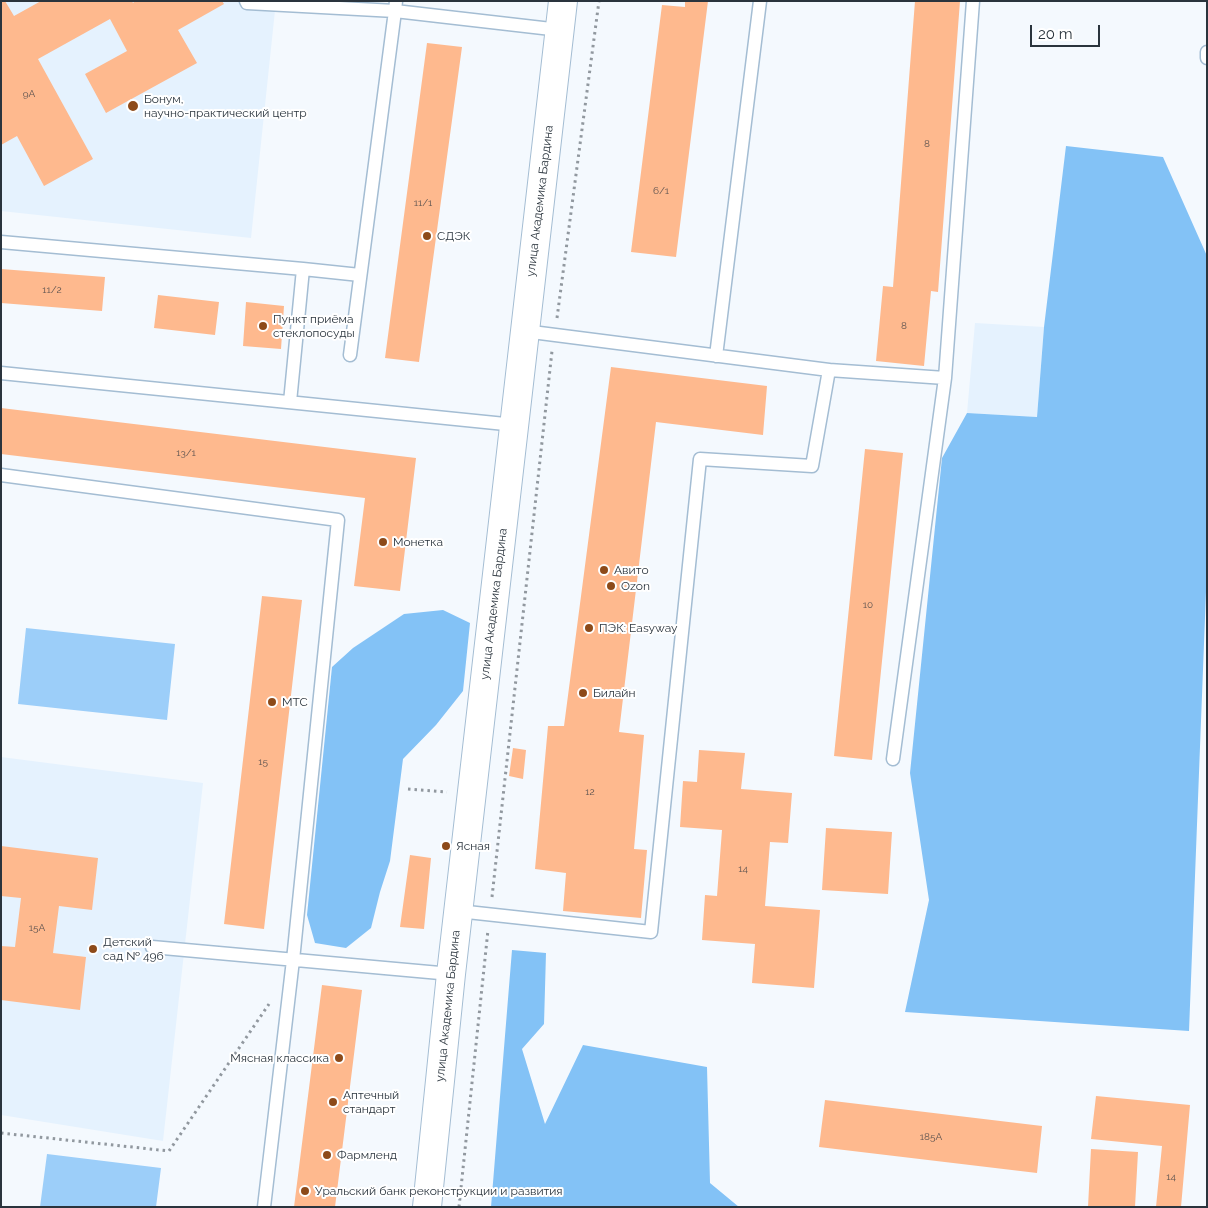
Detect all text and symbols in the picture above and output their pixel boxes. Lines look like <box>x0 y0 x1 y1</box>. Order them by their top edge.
scale bar <box>1033 15 1103 47</box>
text: 20 m <box>1038 25 1073 43</box>
house number: 9А <box>23 88 35 100</box>
place label: Бонум, научно-практический центр <box>144 92 307 120</box>
marker: Бонум, научно-практический центр <box>126 99 140 113</box>
street label: улица Академика Бардина <box>524 124 556 278</box>
house number: 8 <box>924 138 930 150</box>
house number: 6/1 <box>653 185 669 197</box>
house number: 11/1 <box>414 197 432 209</box>
place label: СДЭК <box>437 229 470 243</box>
marker: СДЭК <box>421 230 433 242</box>
house number: 11/2 <box>42 284 62 296</box>
place label: Пункт приёма стеклопосуды <box>273 312 355 340</box>
marker: Пункт приёма стеклопосуды <box>257 320 269 332</box>
house number: 8 <box>901 320 907 332</box>
house number: 13/1 <box>176 447 196 459</box>
street label: улица Академика Бардина <box>478 527 510 681</box>
place label: Монетка <box>393 535 443 549</box>
marker: Монетка <box>377 536 389 548</box>
place label: Авито <box>614 563 649 577</box>
marker: Авито <box>598 564 610 576</box>
place label: Ozon <box>621 579 650 593</box>
marker: Ozon <box>605 580 617 592</box>
house number: 10 <box>863 599 873 611</box>
place label: ПЭК: Easyway <box>599 621 678 635</box>
marker: ПЭК: Easyway <box>583 622 595 634</box>
place label: Билайн <box>593 686 635 700</box>
marker: Билайн <box>577 687 589 699</box>
place label: МТС <box>282 695 308 709</box>
marker: МТС <box>266 696 278 708</box>
house number: 15 <box>258 756 268 768</box>
house number: 12 <box>585 786 595 798</box>
place label: Ясная <box>456 839 490 853</box>
marker: Ясная <box>440 840 452 852</box>
house number: 14 <box>738 863 748 875</box>
house number: 15А <box>29 922 45 934</box>
street label: улица Академика Бардина <box>433 929 463 1083</box>
place label: Детский сад № 496 <box>103 935 164 963</box>
marker: Детский сад № 496 <box>87 943 99 955</box>
place label: Мясная классика <box>230 1051 329 1065</box>
marker: Мясная классика <box>333 1052 345 1064</box>
place label: Аптечный стандарт <box>343 1088 399 1116</box>
marker: Аптечный стандарт <box>327 1096 339 1108</box>
house number: 185А <box>920 1131 942 1143</box>
place label: Фармленд <box>337 1148 397 1162</box>
marker: Фармленд <box>321 1149 333 1161</box>
house number: 14 <box>1166 1171 1176 1183</box>
place label: Уральский банк реконструкции и развития <box>315 1184 563 1198</box>
marker: Уральский банк реконструкции и развития <box>299 1185 311 1197</box>

